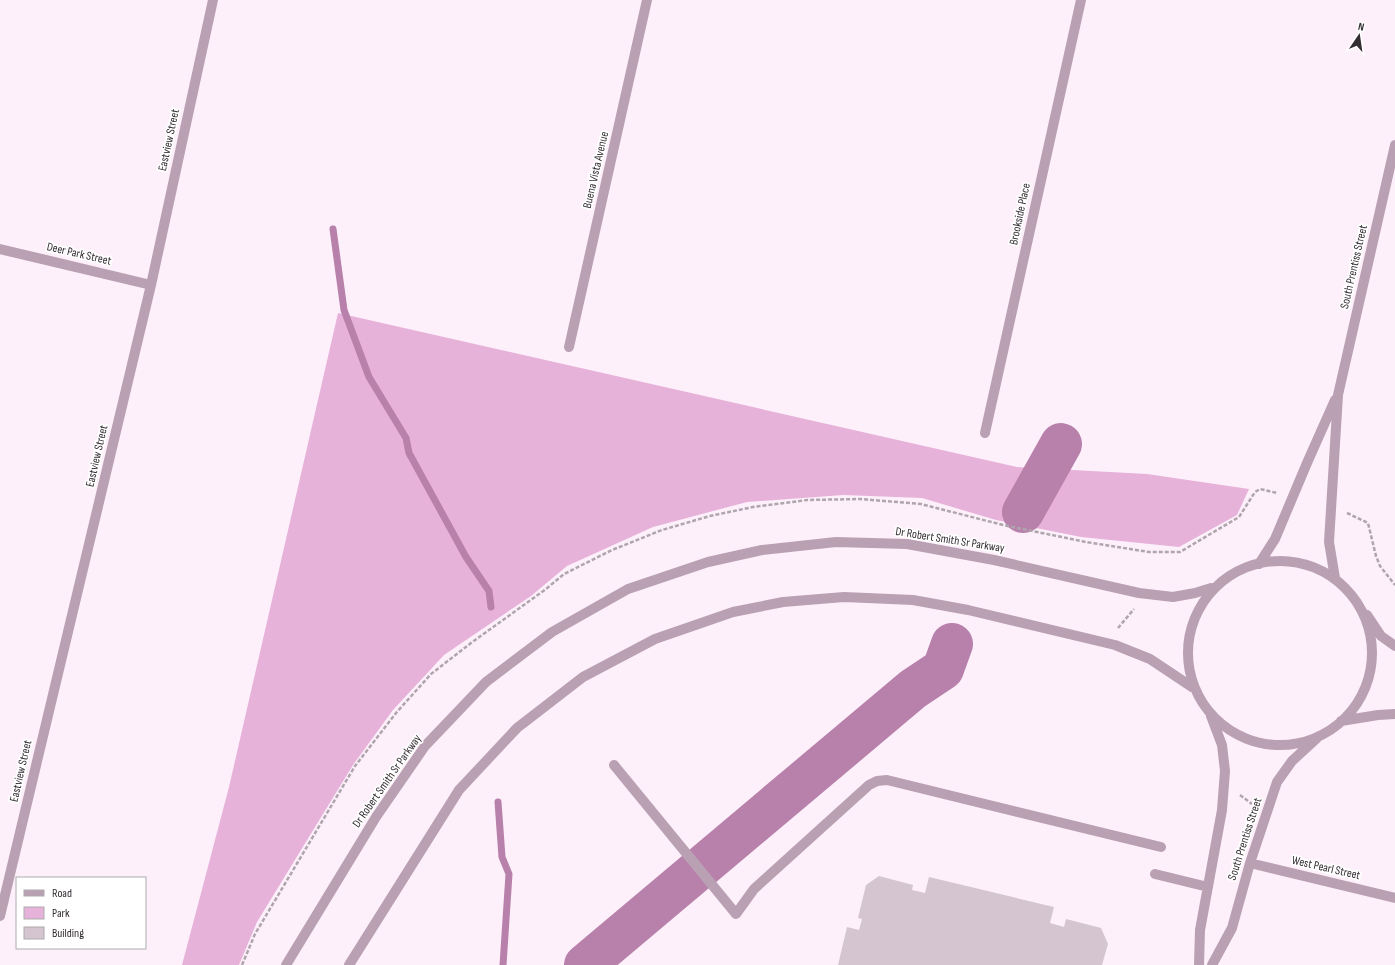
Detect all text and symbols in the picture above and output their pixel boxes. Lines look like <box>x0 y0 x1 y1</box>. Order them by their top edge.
north arrow <box>1339 16 1379 56</box>
text: N <box>1357 20 1366 34</box>
street label: Eastview Street <box>155 107 183 172</box>
street label: Buena Vista Avenue <box>580 130 612 210</box>
street label: Brookside Place <box>1006 182 1034 246</box>
street label: South Prentiss Street <box>1337 223 1371 310</box>
street label: Deer Park Street <box>45 239 113 269</box>
street label: Eastview Street <box>83 423 111 488</box>
street label: Dr Robert Smith Sr Parkway <box>894 524 1006 556</box>
street label: Dr Robert Smith Sr Parkway <box>349 731 425 830</box>
street label: Eastview Street <box>7 738 35 803</box>
street label: South Prentiss Street <box>1225 796 1265 882</box>
street label: West Pearl Street <box>1290 853 1362 883</box>
legend <box>16 877 146 949</box>
text: Road <box>52 886 72 901</box>
text: Park <box>52 906 70 921</box>
text: Building <box>52 926 84 941</box>

